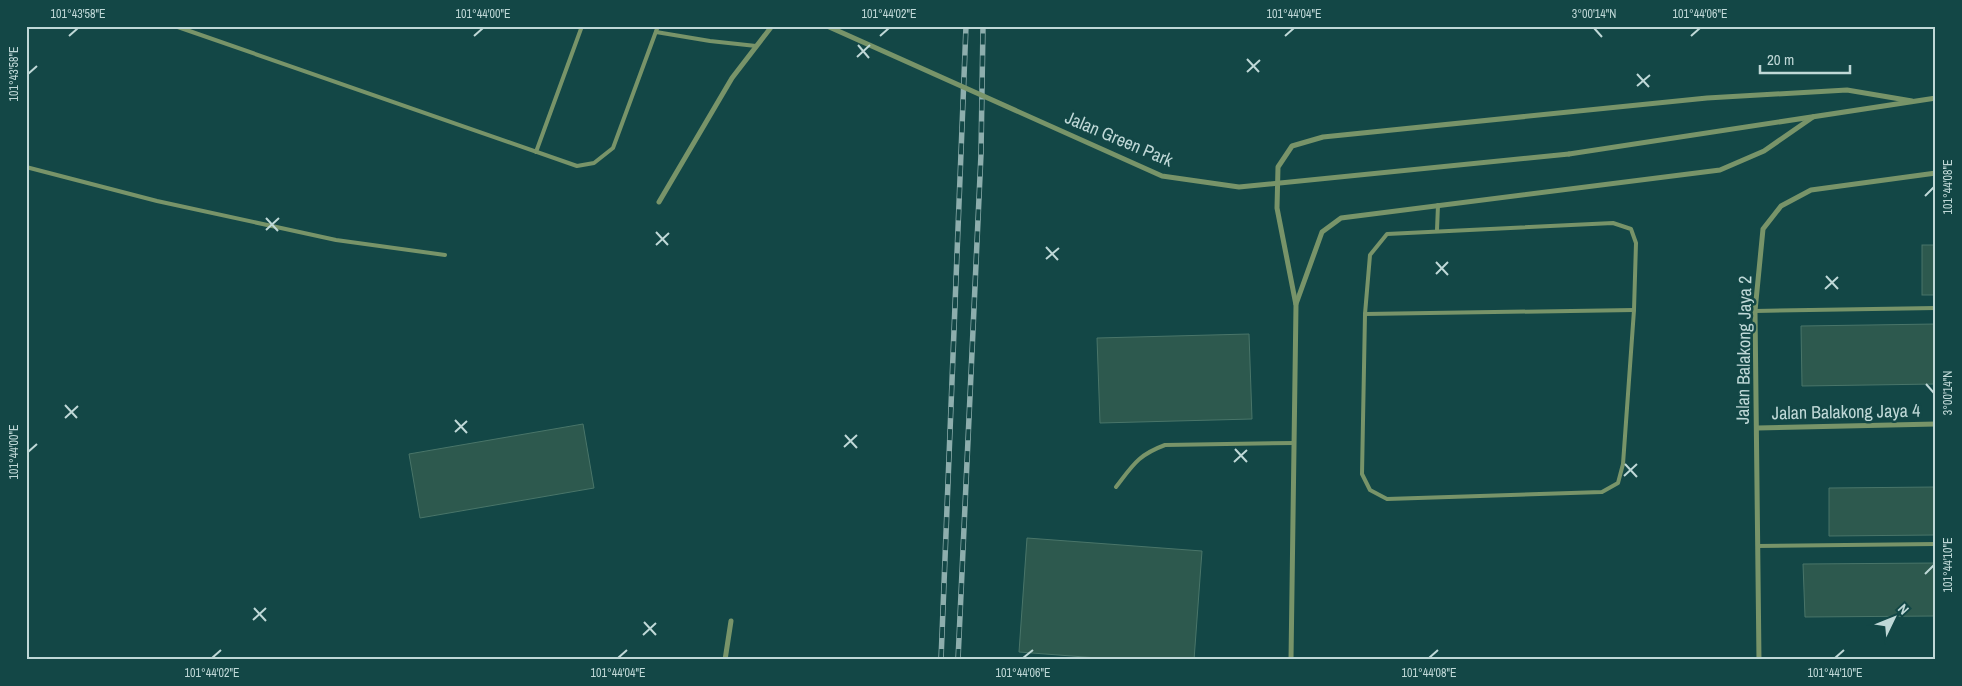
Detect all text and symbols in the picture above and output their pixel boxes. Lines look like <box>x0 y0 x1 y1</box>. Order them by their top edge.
text: 101°43'58"E <box>50 6 106 22</box>
text: 101°44'00"E <box>455 6 511 22</box>
text: 101°44'02"E <box>861 6 917 22</box>
text: 101°44'04"E <box>1266 6 1322 22</box>
text: 3°00'14"N <box>1572 6 1616 22</box>
text: 101°44'06"E <box>1672 6 1728 22</box>
scale bar <box>1760 42 1850 74</box>
text: 101°43'58"E <box>6 46 22 102</box>
text: 20 m <box>1767 49 1794 70</box>
street label: Jalan Green Park <box>1061 105 1178 173</box>
text: 101°44'08"E <box>1940 159 1956 215</box>
street label: Jalan Balakong Jaya 2 <box>1730 276 1757 424</box>
text: 3°00'14"N <box>1940 371 1956 415</box>
street label: Jalan Balakong Jaya 4 <box>1772 398 1920 425</box>
text: 101°44'00"E <box>6 424 22 480</box>
text: 101°44'10"E <box>1940 537 1956 593</box>
north arrow <box>1870 594 1920 644</box>
text: N <box>1894 600 1913 618</box>
text: 101°44'02"E <box>184 665 240 681</box>
text: 101°44'04"E <box>590 665 646 681</box>
text: 101°44'06"E <box>995 665 1051 681</box>
text: 101°44'08"E <box>1401 665 1457 681</box>
text: 101°44'10"E <box>1807 665 1863 681</box>

